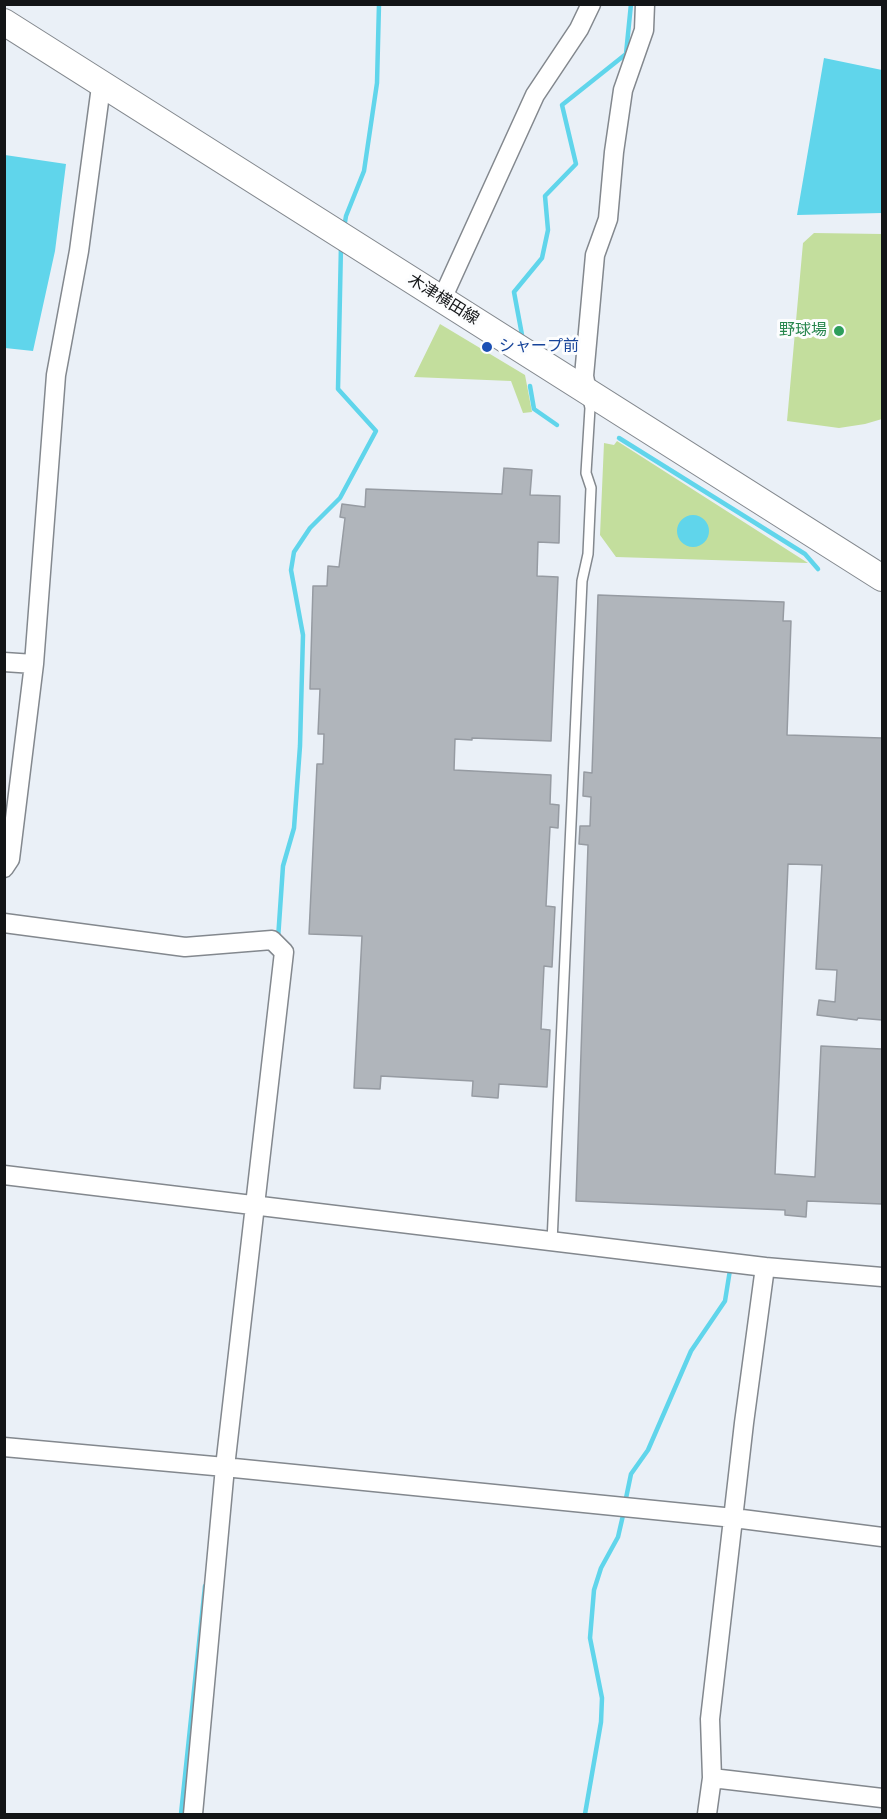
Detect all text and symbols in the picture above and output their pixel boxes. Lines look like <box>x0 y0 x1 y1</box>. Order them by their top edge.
street label: 木津横田線 <box>404 271 482 329</box>
place label: 野球場 <box>779 321 827 341</box>
marker: 野球場 <box>832 324 846 338</box>
place label: シャープ前 <box>499 337 579 357</box>
marker: シャープ前 <box>480 340 494 354</box>

